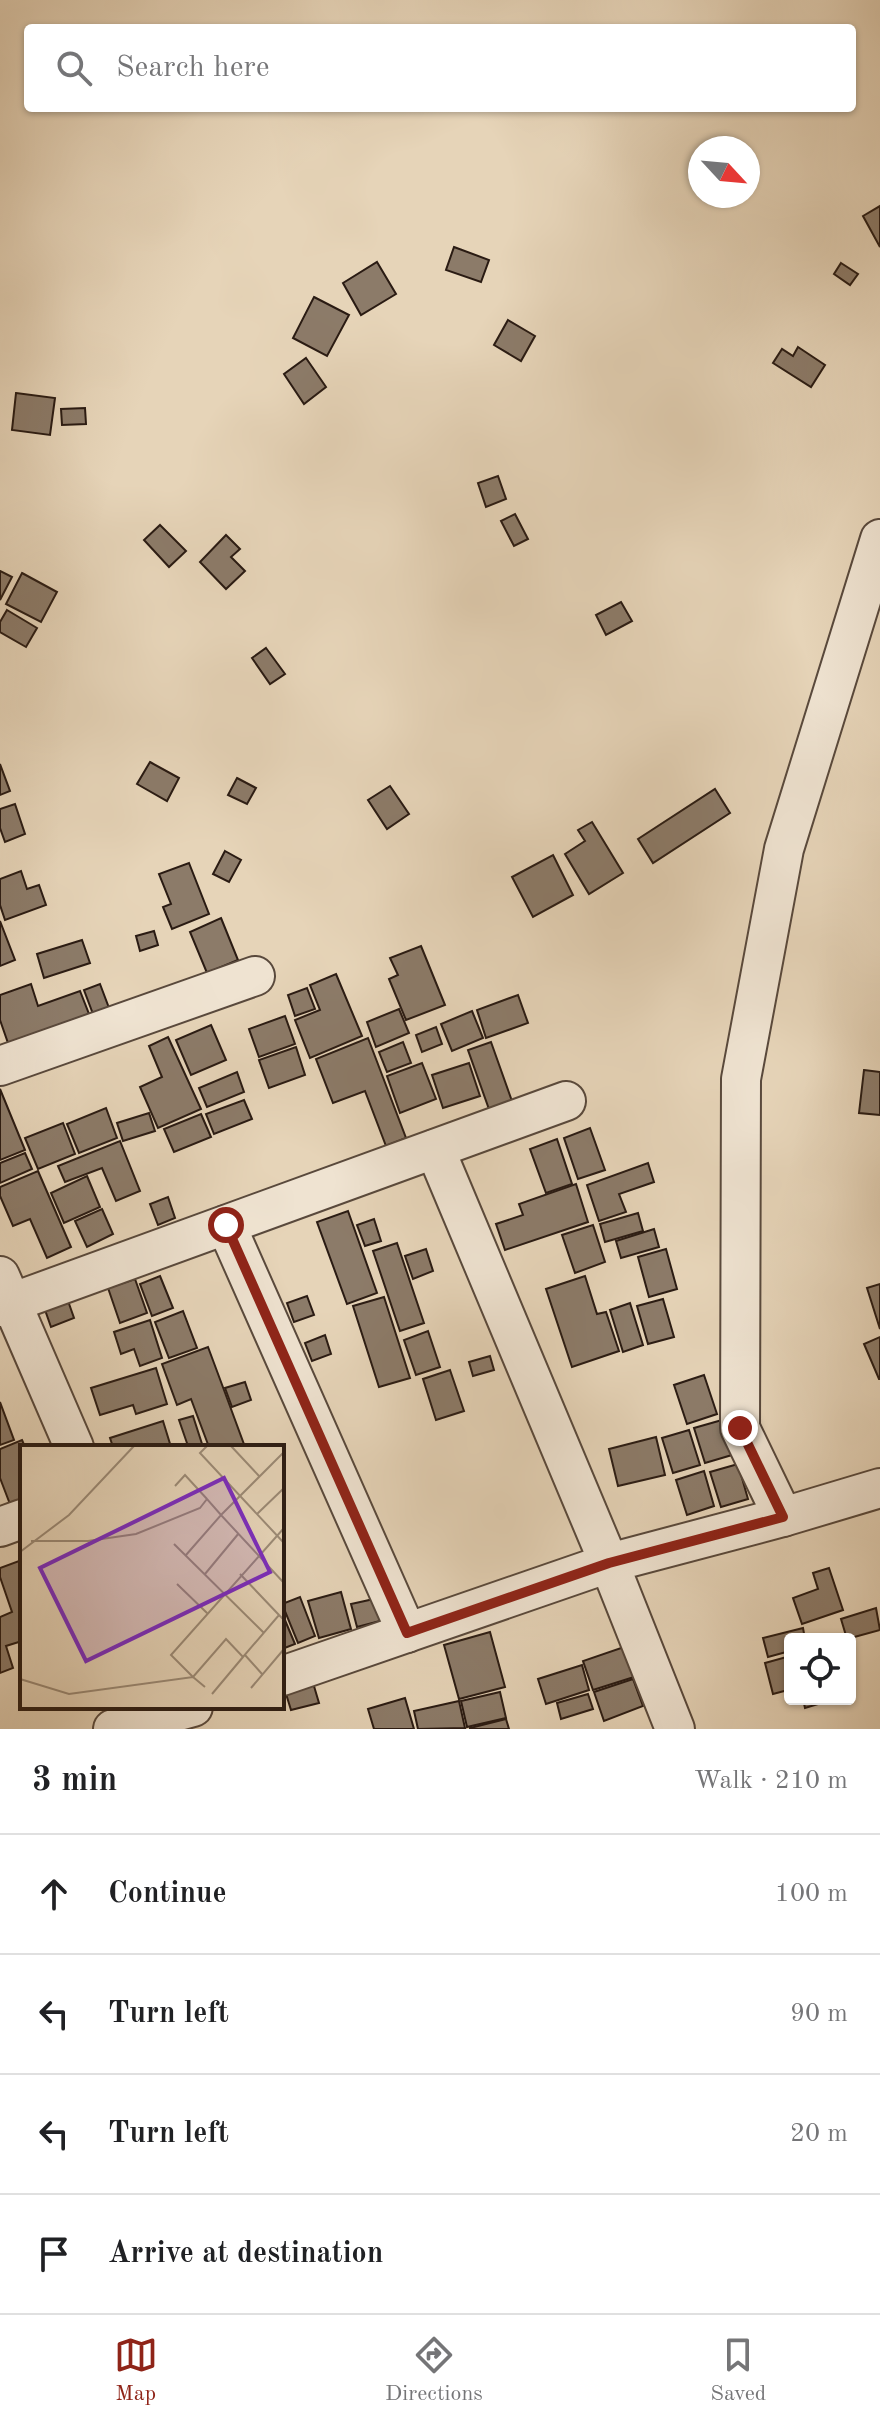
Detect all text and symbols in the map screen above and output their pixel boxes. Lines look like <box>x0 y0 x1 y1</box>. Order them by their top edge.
search box <box>24 24 856 112</box>
icon: search <box>52 46 96 90</box>
text: Search here <box>116 53 270 83</box>
north arrow <box>688 136 760 208</box>
route start <box>208 1207 244 1243</box>
route end <box>722 1410 758 1446</box>
inset map <box>20 1445 284 1709</box>
map controls <box>784 1633 856 1705</box>
button: locate <box>784 1633 856 1705</box>
text: 3 min <box>32 1764 117 1798</box>
text: Walk · 210 m <box>694 1768 848 1794</box>
icon: ahead <box>32 1872 76 1916</box>
text: Continue <box>108 1879 227 1909</box>
text: 100 m <box>775 1881 848 1907</box>
icon: left <box>32 1992 76 2036</box>
text: Turn left <box>108 1999 229 2029</box>
text: 90 m <box>790 2001 848 2027</box>
icon: left <box>32 2112 76 2156</box>
text: Turn left <box>108 2119 229 2149</box>
text: 20 m <box>790 2121 848 2147</box>
icon: arrive <box>32 2232 76 2276</box>
text: Arrive at destination <box>108 2239 383 2269</box>
tab: Map <box>114 2333 158 2408</box>
tab: Directions <box>385 2333 483 2408</box>
tab: Saved <box>710 2333 766 2408</box>

